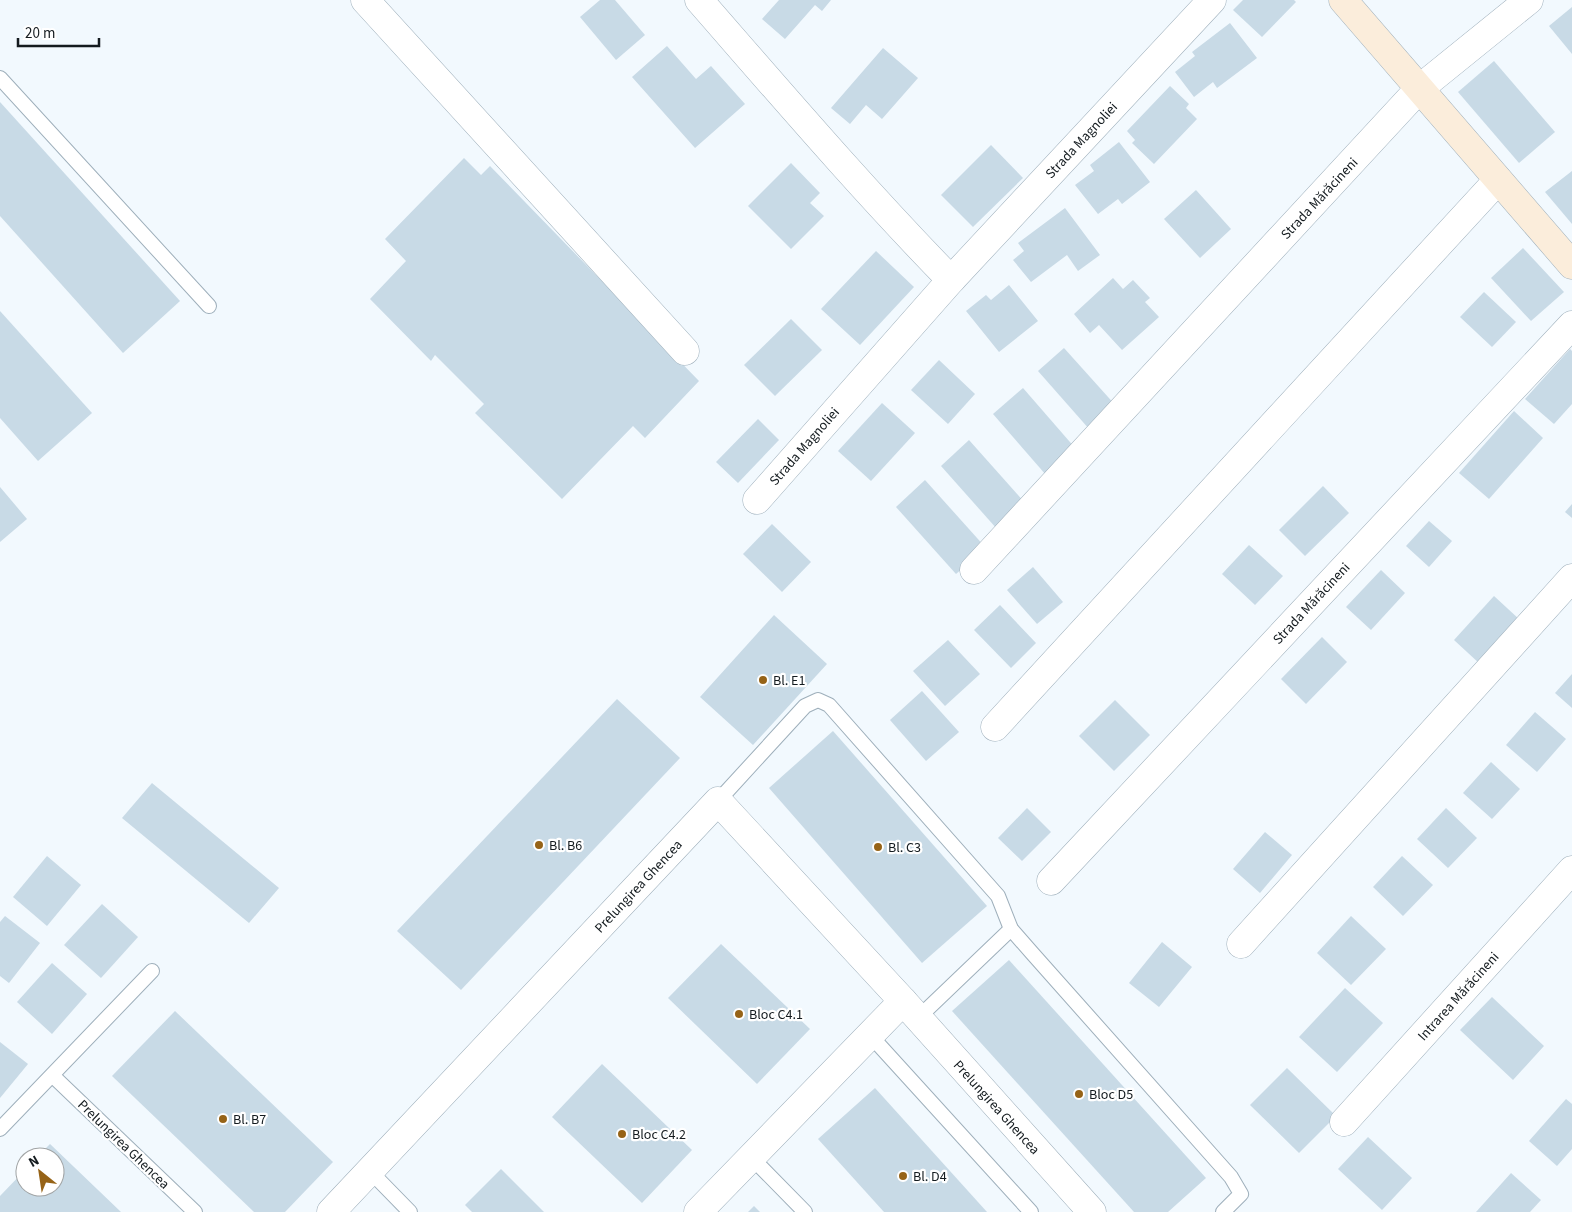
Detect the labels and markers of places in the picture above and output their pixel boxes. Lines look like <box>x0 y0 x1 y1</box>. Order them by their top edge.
place label: Bl. E1 <box>773 671 805 691</box>
marker: Bl. E1 <box>757 674 769 686</box>
place label: Bl. B6 <box>549 836 582 856</box>
place label: Bl. C3 <box>888 838 921 858</box>
marker: Bl. B6 <box>533 839 545 851</box>
marker: Bl. C3 <box>872 841 884 853</box>
place label: Bloc C4.1 <box>749 1005 803 1025</box>
marker: Bloc C4.1 <box>733 1008 745 1020</box>
place label: Bloc D5 <box>1089 1085 1133 1105</box>
marker: Bloc D5 <box>1073 1088 1085 1100</box>
place label: Bl. B7 <box>233 1110 266 1130</box>
marker: Bl. B7 <box>217 1113 229 1125</box>
place label: Bloc C4.2 <box>632 1125 686 1145</box>
marker: Bloc C4.2 <box>616 1128 628 1140</box>
place label: Bl. D4 <box>913 1167 947 1187</box>
marker: Bl. D4 <box>897 1170 909 1182</box>

